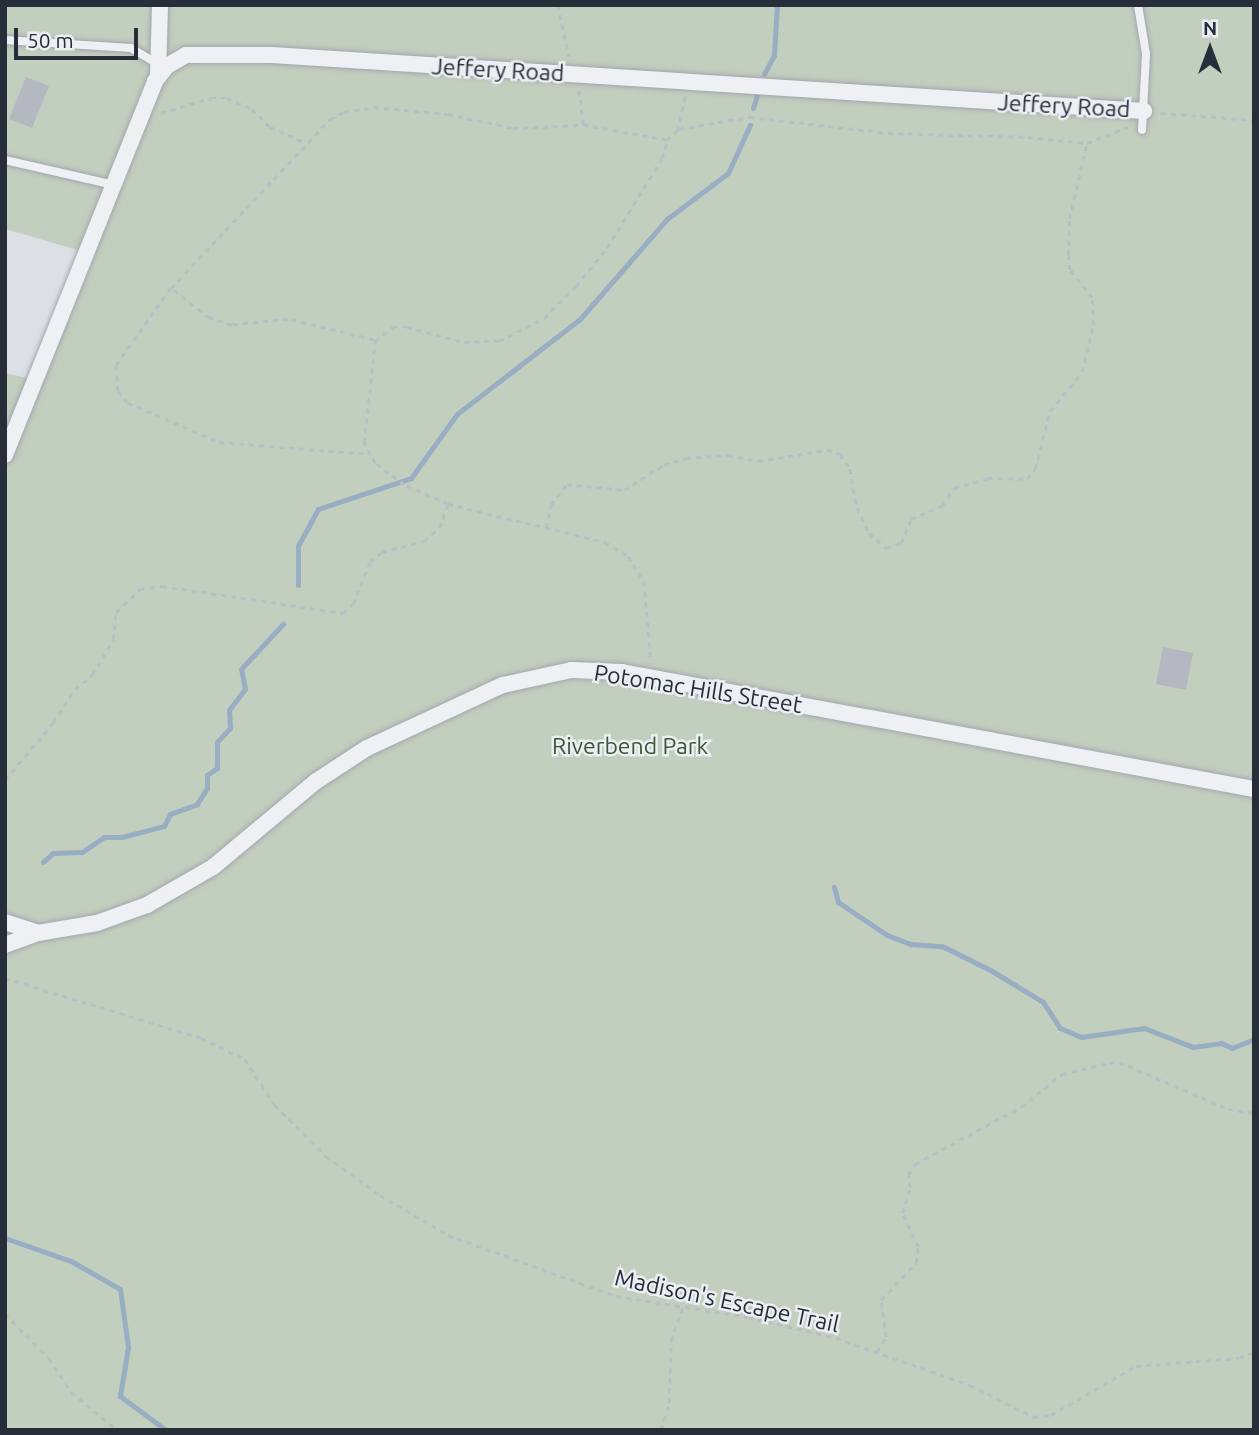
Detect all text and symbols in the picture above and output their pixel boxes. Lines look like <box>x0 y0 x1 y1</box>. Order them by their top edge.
scale bar <box>18 14 142 58</box>
north arrow <box>1175 14 1245 84</box>
text: N <box>1203 17 1217 39</box>
text: 50 m <box>27 28 74 52</box>
street label: Jeffery Road <box>431 53 565 87</box>
street label: Jeffery Road <box>997 89 1131 123</box>
street label: Potomac Hills Street <box>592 659 804 719</box>
park label: Riverbend Park <box>552 732 708 760</box>
street label: Madison's Escape Trail <box>612 1264 842 1338</box>

